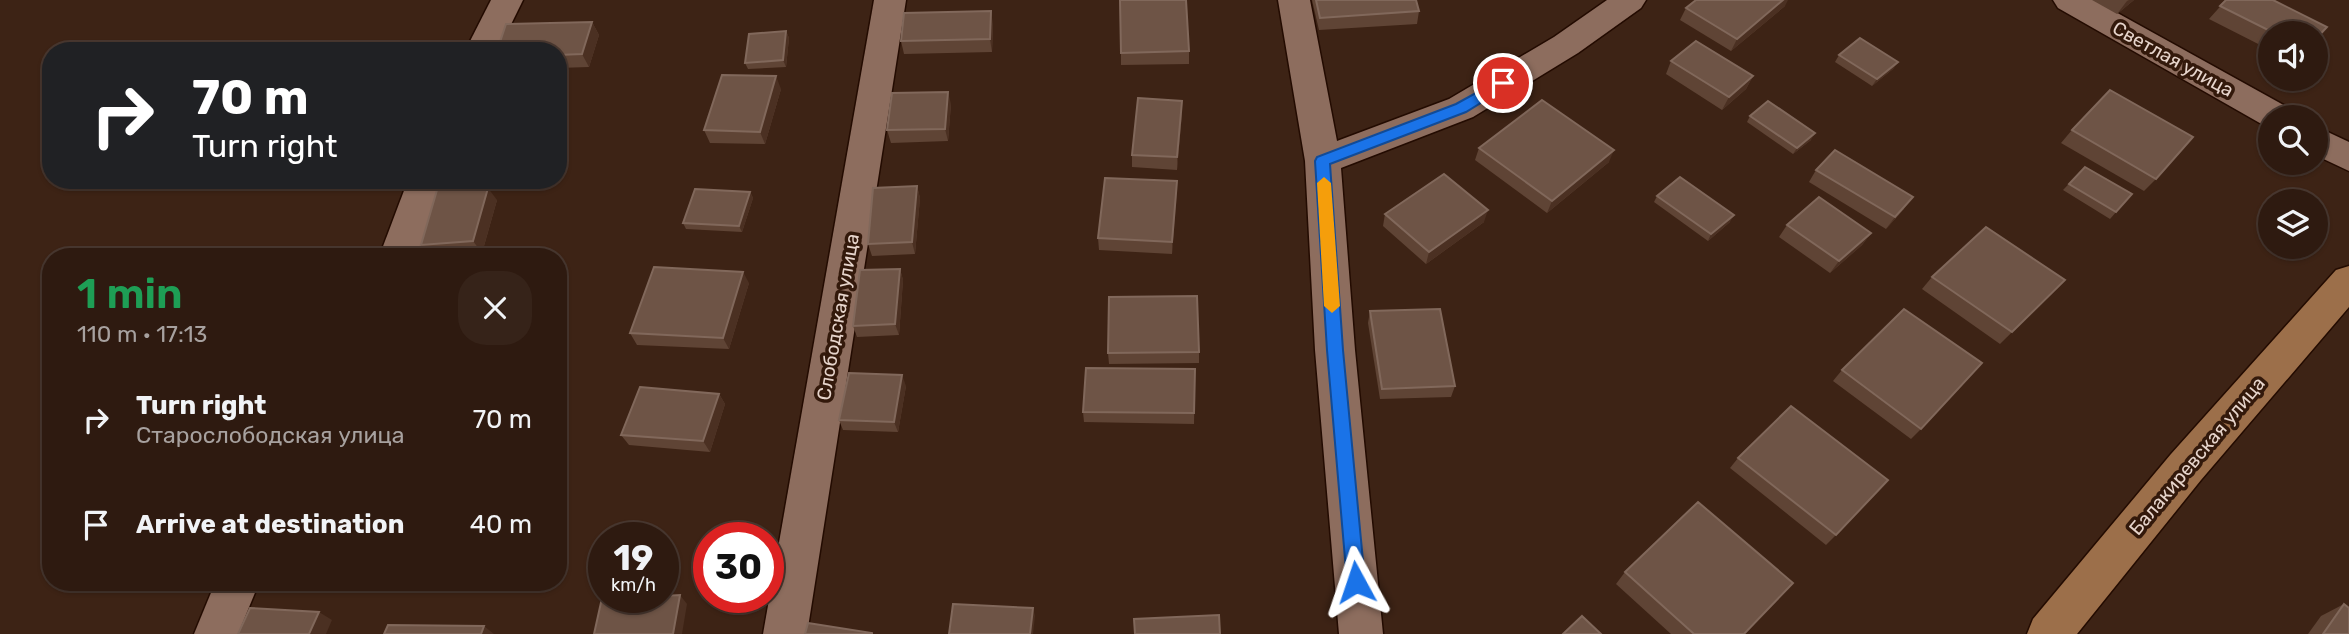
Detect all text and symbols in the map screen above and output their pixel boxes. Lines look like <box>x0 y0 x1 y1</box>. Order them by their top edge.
street label: Светлая улица <box>2108 16 2238 102</box>
map controls <box>2258 21 2328 259</box>
button: sound <box>2258 21 2328 91</box>
pin <box>1473 53 1533 113</box>
icon: arrive <box>1484 64 1522 102</box>
text: 70 m <box>192 68 309 126</box>
icon: right <box>77 70 168 161</box>
button: search <box>2258 105 2328 175</box>
text: Turn right <box>192 127 337 165</box>
button: layers <box>2258 189 2328 259</box>
street label: Слободская улица <box>812 232 864 402</box>
text: 1 min <box>77 269 183 319</box>
button: close <box>458 271 532 345</box>
text: 110 m · 17:13 <box>77 320 207 348</box>
street label: Балакиревская улица <box>2124 372 2270 540</box>
text: Turn right <box>136 390 266 421</box>
icon: right <box>77 401 115 439</box>
text: 70 m <box>473 404 532 435</box>
text: Старослободская улица <box>136 421 404 449</box>
icon: arrive <box>77 506 115 544</box>
text: Arrive at destination <box>136 509 404 540</box>
text: 40 m <box>470 509 532 540</box>
speed limit sign: 30 <box>693 522 784 613</box>
text: 19 <box>614 537 653 579</box>
position arrow <box>1319 545 1393 619</box>
text: km/h <box>611 574 656 596</box>

